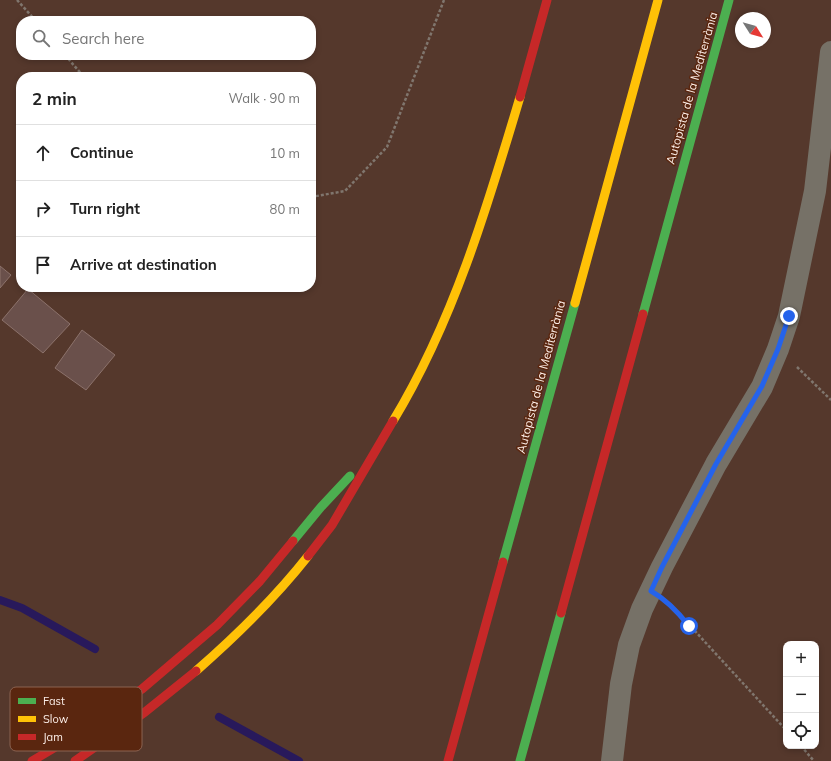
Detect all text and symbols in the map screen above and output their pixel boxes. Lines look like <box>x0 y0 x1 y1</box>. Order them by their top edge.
street label: Autopista de la Mediterrània <box>663 10 720 166</box>
north arrow <box>735 12 771 48</box>
search box <box>16 16 316 60</box>
icon: search <box>30 27 52 49</box>
text: Search here <box>62 29 144 48</box>
text: 2 min <box>32 88 77 109</box>
text: Walk · 90 m <box>229 90 300 106</box>
icon: ahead <box>32 142 54 164</box>
text: Continue <box>70 143 133 162</box>
text: 10 m <box>270 145 300 161</box>
icon: right <box>32 198 54 220</box>
text: Turn right <box>70 199 140 218</box>
text: 80 m <box>270 201 300 217</box>
icon: arrive <box>32 254 54 276</box>
text: Arrive at destination <box>70 255 217 274</box>
street label: Autopista de la Mediterrània <box>513 299 568 455</box>
route end <box>780 307 798 325</box>
route start <box>680 617 698 635</box>
map controls <box>783 641 819 749</box>
button: + <box>783 641 819 677</box>
button: − <box>783 677 819 713</box>
legend <box>10 687 142 751</box>
text: Fast <box>43 694 65 708</box>
text: Slow <box>43 712 69 726</box>
button: locate <box>783 713 819 749</box>
text: Jam <box>43 730 63 744</box>

